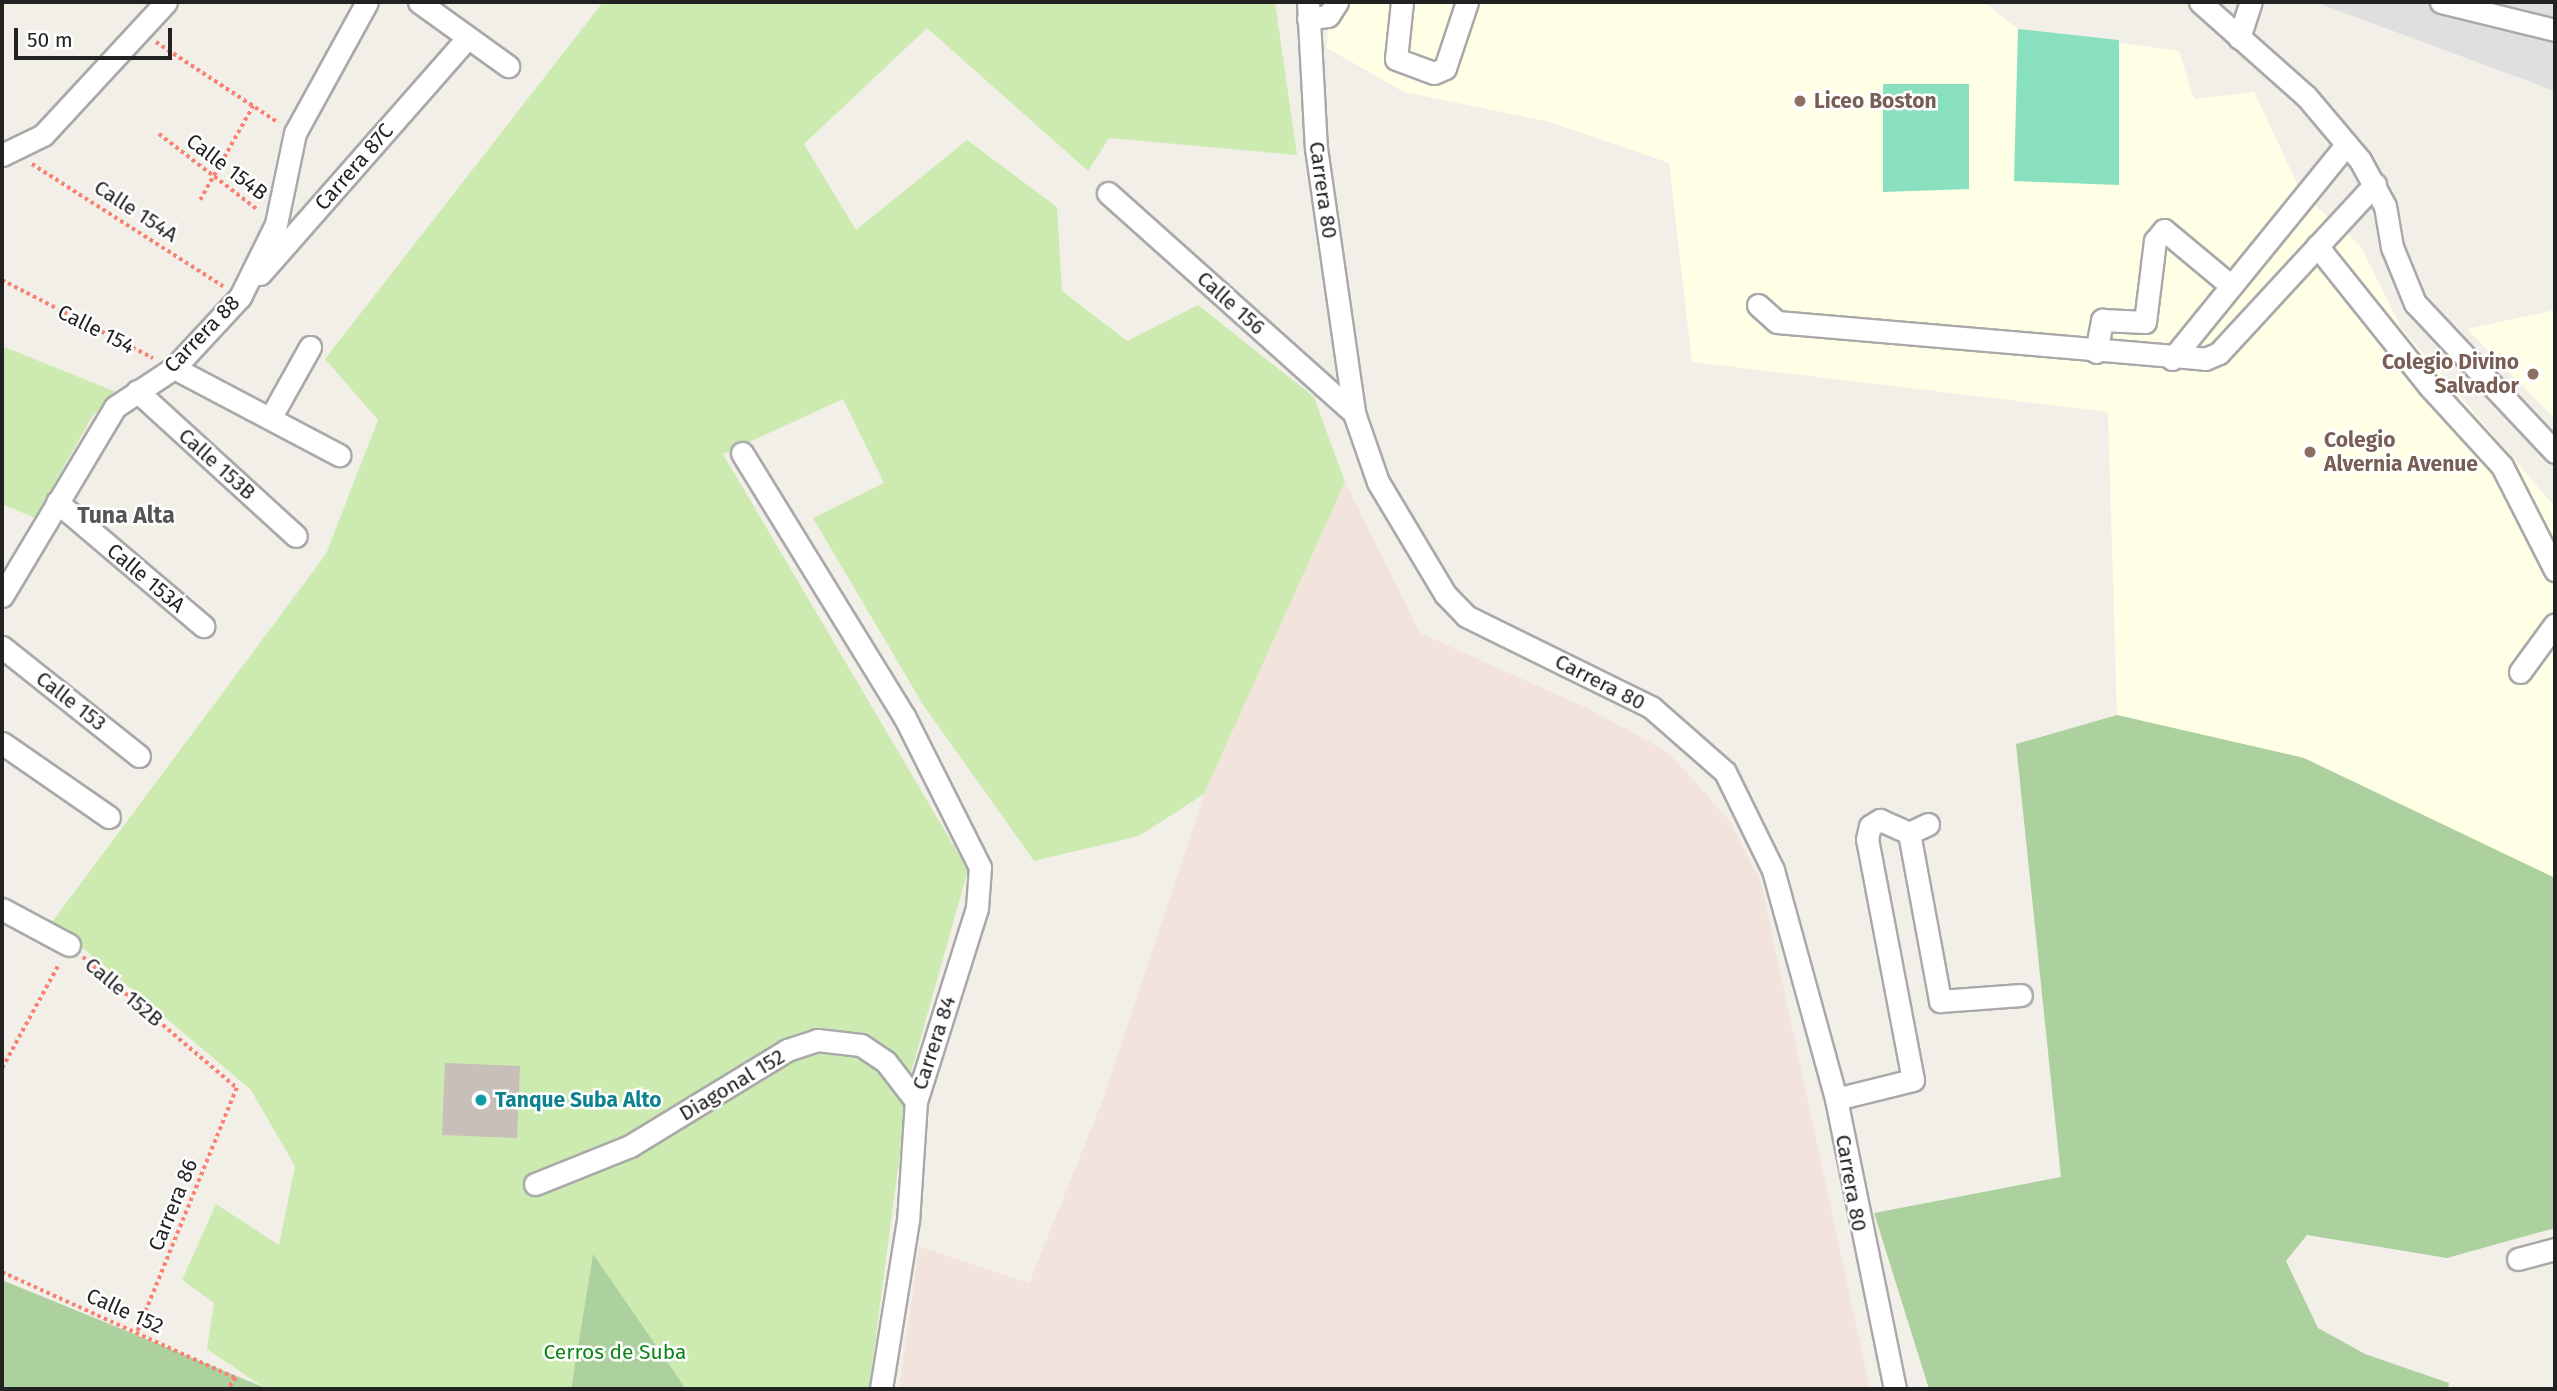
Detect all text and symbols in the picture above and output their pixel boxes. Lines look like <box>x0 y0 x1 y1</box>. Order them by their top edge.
scale bar <box>18 14 175 58</box>
text: 50 m <box>27 27 73 53</box>
place label: Liceo Boston <box>1814 88 1937 114</box>
marker: Liceo Boston <box>1792 93 1808 109</box>
street label: Carrera 87C <box>310 119 398 215</box>
street label: Calle 154B <box>181 128 273 206</box>
street label: Carrera 80 <box>1304 140 1342 240</box>
street label: Calle 154A <box>89 175 183 247</box>
street label: Calle 156 <box>1192 266 1270 340</box>
street label: Carrera 88 <box>159 290 245 378</box>
street label: Calle 154 <box>53 299 139 359</box>
place label: Colegio Divino Salvador <box>2382 349 2519 399</box>
marker: Colegio Divino Salvador <box>2525 366 2541 382</box>
street label: Calle 153B <box>173 423 261 505</box>
place label: Colegio Alvernia Avenue <box>2324 427 2478 477</box>
marker: Colegio Alvernia Avenue <box>2302 444 2318 460</box>
district label: Tuna Alta <box>77 501 175 529</box>
street label: Calle 153A <box>102 538 190 618</box>
street label: Carrera 80 <box>1551 649 1649 715</box>
street label: Calle 153 <box>31 666 111 736</box>
street label: Calle 152B <box>80 952 168 1032</box>
street label: Carrera 84 <box>907 993 961 1093</box>
street label: Diagonal 152 <box>675 1044 789 1126</box>
place label: Tanque Suba Alto <box>495 1087 662 1113</box>
marker: Tanque Suba Alto <box>473 1092 489 1108</box>
street label: Carrera 80 <box>1830 1133 1872 1233</box>
street label: Carrera 86 <box>143 1155 203 1255</box>
street label: Calle 152 <box>83 1283 167 1339</box>
park label: Cerros de Suba <box>544 1339 686 1365</box>

